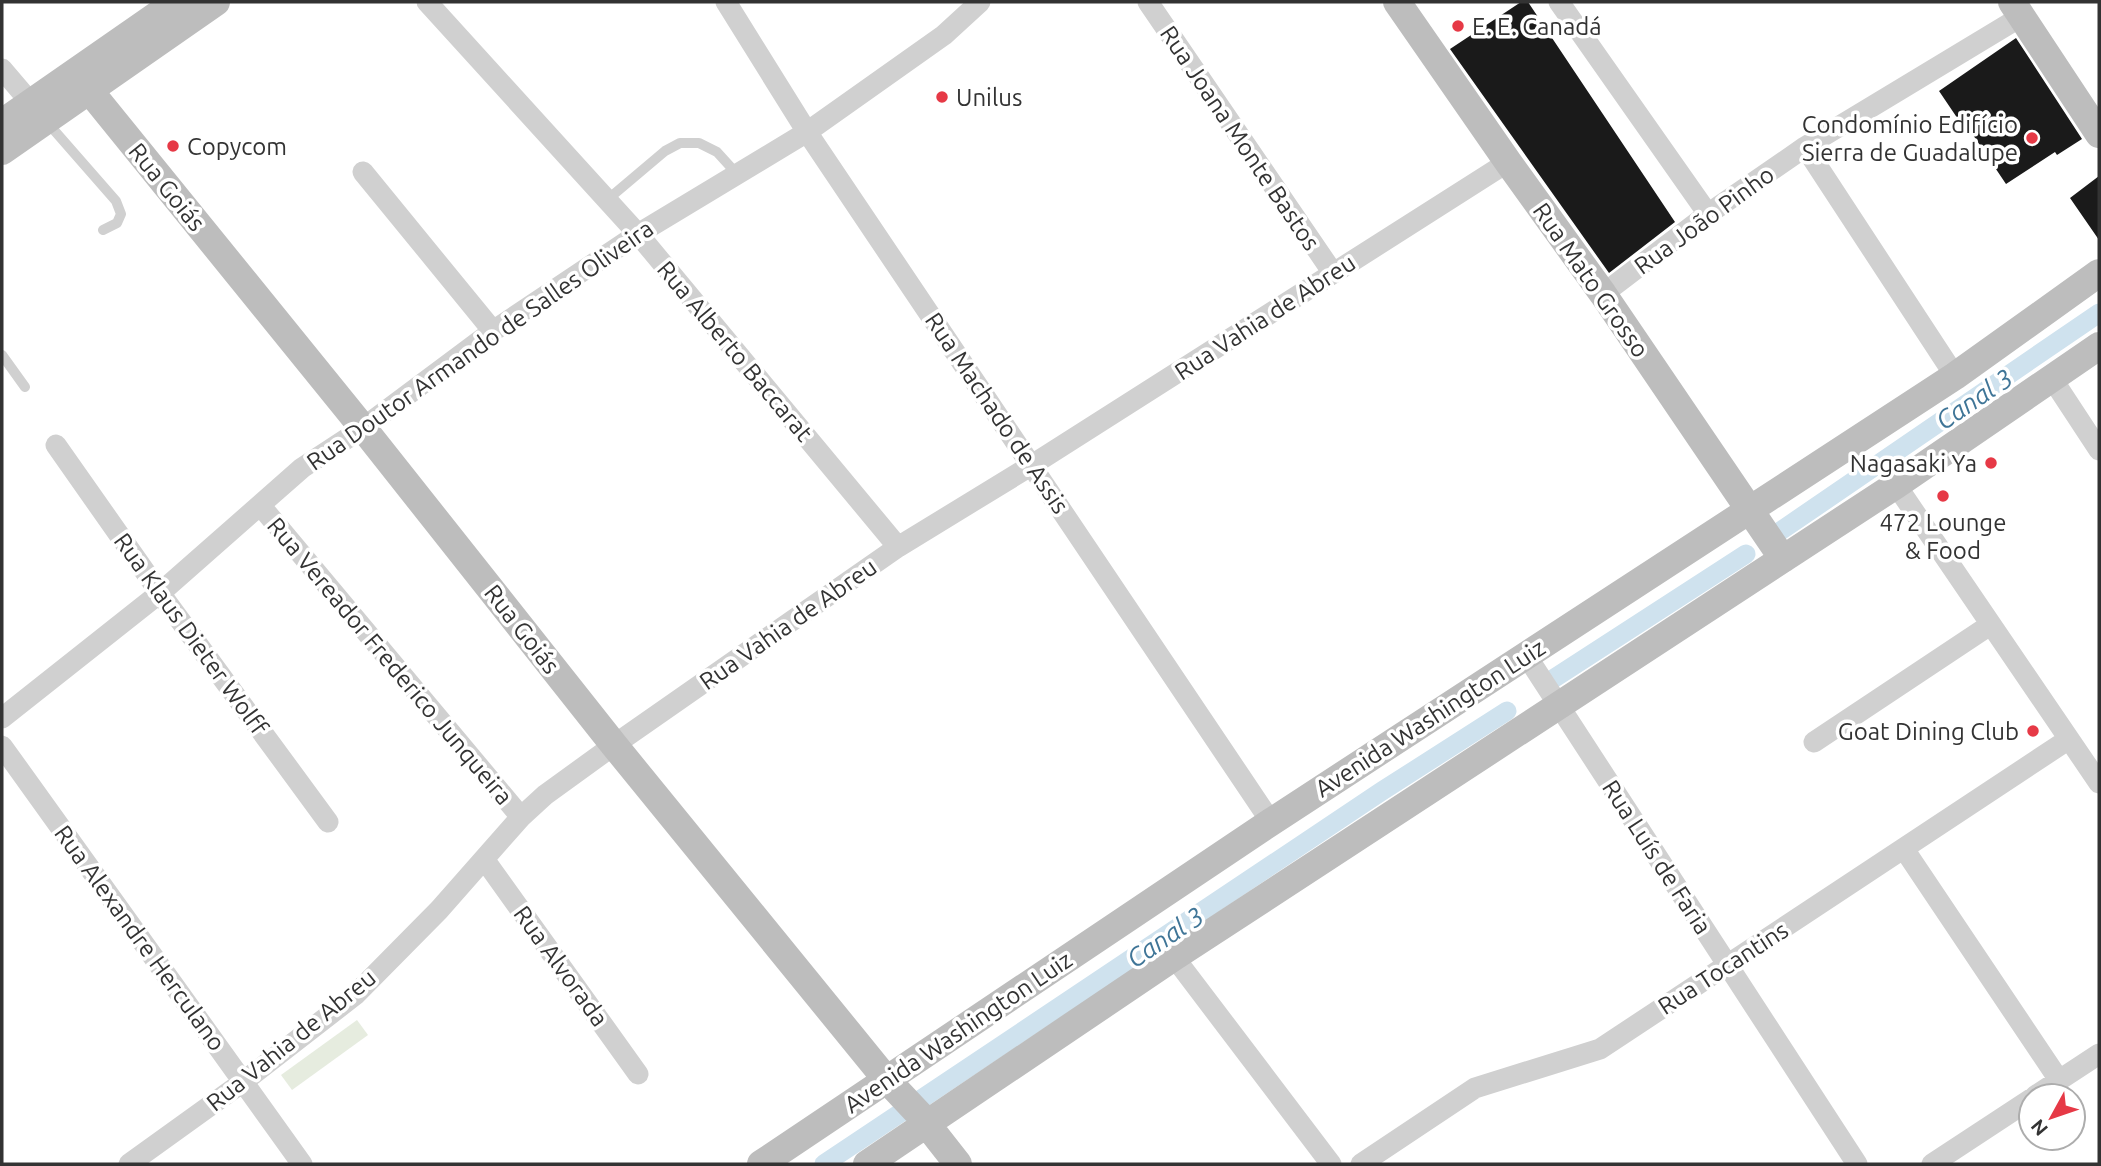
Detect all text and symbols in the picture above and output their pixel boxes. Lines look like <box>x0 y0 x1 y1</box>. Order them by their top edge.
place label: E. E. Canadá <box>1472 13 1602 40</box>
marker: E. E. Canadá <box>1450 18 1466 34</box>
street label: Rua Joana Monte Bastos <box>1155 21 1325 255</box>
place label: Unilus <box>956 84 1022 111</box>
marker: Unilus <box>934 89 950 105</box>
place label: Condomínio Edifício Sierra de Guadalupe <box>1802 111 2018 166</box>
marker: Condomínio Edifício Sierra de Guadalupe <box>2024 130 2040 146</box>
place label: Copycom <box>187 133 287 160</box>
street label: Rua Goiás <box>123 138 211 236</box>
marker: Copycom <box>165 138 181 154</box>
street label: Rua João Pinho <box>1629 160 1779 280</box>
street label: Rua Mato Grosso <box>1528 198 1654 362</box>
street label: Rua Doutor Armando de Salles Oliveira <box>302 214 658 476</box>
street label: Rua Vahia de Abreu <box>1170 249 1360 385</box>
street label: Rua Alberto Baccarat <box>652 256 819 447</box>
street label: Rua Machado de Assis <box>920 308 1074 518</box>
water label: Canal 3 <box>1930 363 2018 435</box>
place label: Nagasaki Ya <box>1850 450 1977 477</box>
marker: Nagasaki Ya <box>1983 455 1999 471</box>
marker: 472 Lounge & Food <box>1935 488 1951 504</box>
place label: 472 Lounge & Food <box>1880 509 2006 564</box>
street label: Rua Vereador Frederico Junqueira <box>262 512 518 810</box>
street label: Rua Klaus Dieter Wolff <box>109 528 274 741</box>
street label: Rua Vahia de Abreu <box>694 553 882 695</box>
street label: Rua Goiás <box>479 579 565 679</box>
street label: Avenida Washington Luiz <box>1310 634 1550 802</box>
place label: Goat Dining Club <box>1838 718 2019 745</box>
marker: Goat Dining Club <box>2025 723 2041 739</box>
street label: Rua Luís de Faria <box>1597 775 1717 939</box>
street label: Rua Alexandre Herculano <box>49 820 231 1056</box>
street label: Rua Alvorada <box>508 901 614 1031</box>
water label: Canal 3 <box>1121 901 1209 973</box>
street label: Rua Tocantins <box>1653 916 1793 1020</box>
street label: Avenida Washington Luiz <box>839 946 1077 1118</box>
street label: Rua Vahia de Abreu <box>201 964 381 1116</box>
north arrow <box>2017 1082 2087 1152</box>
text: N <box>2026 1115 2052 1140</box>

